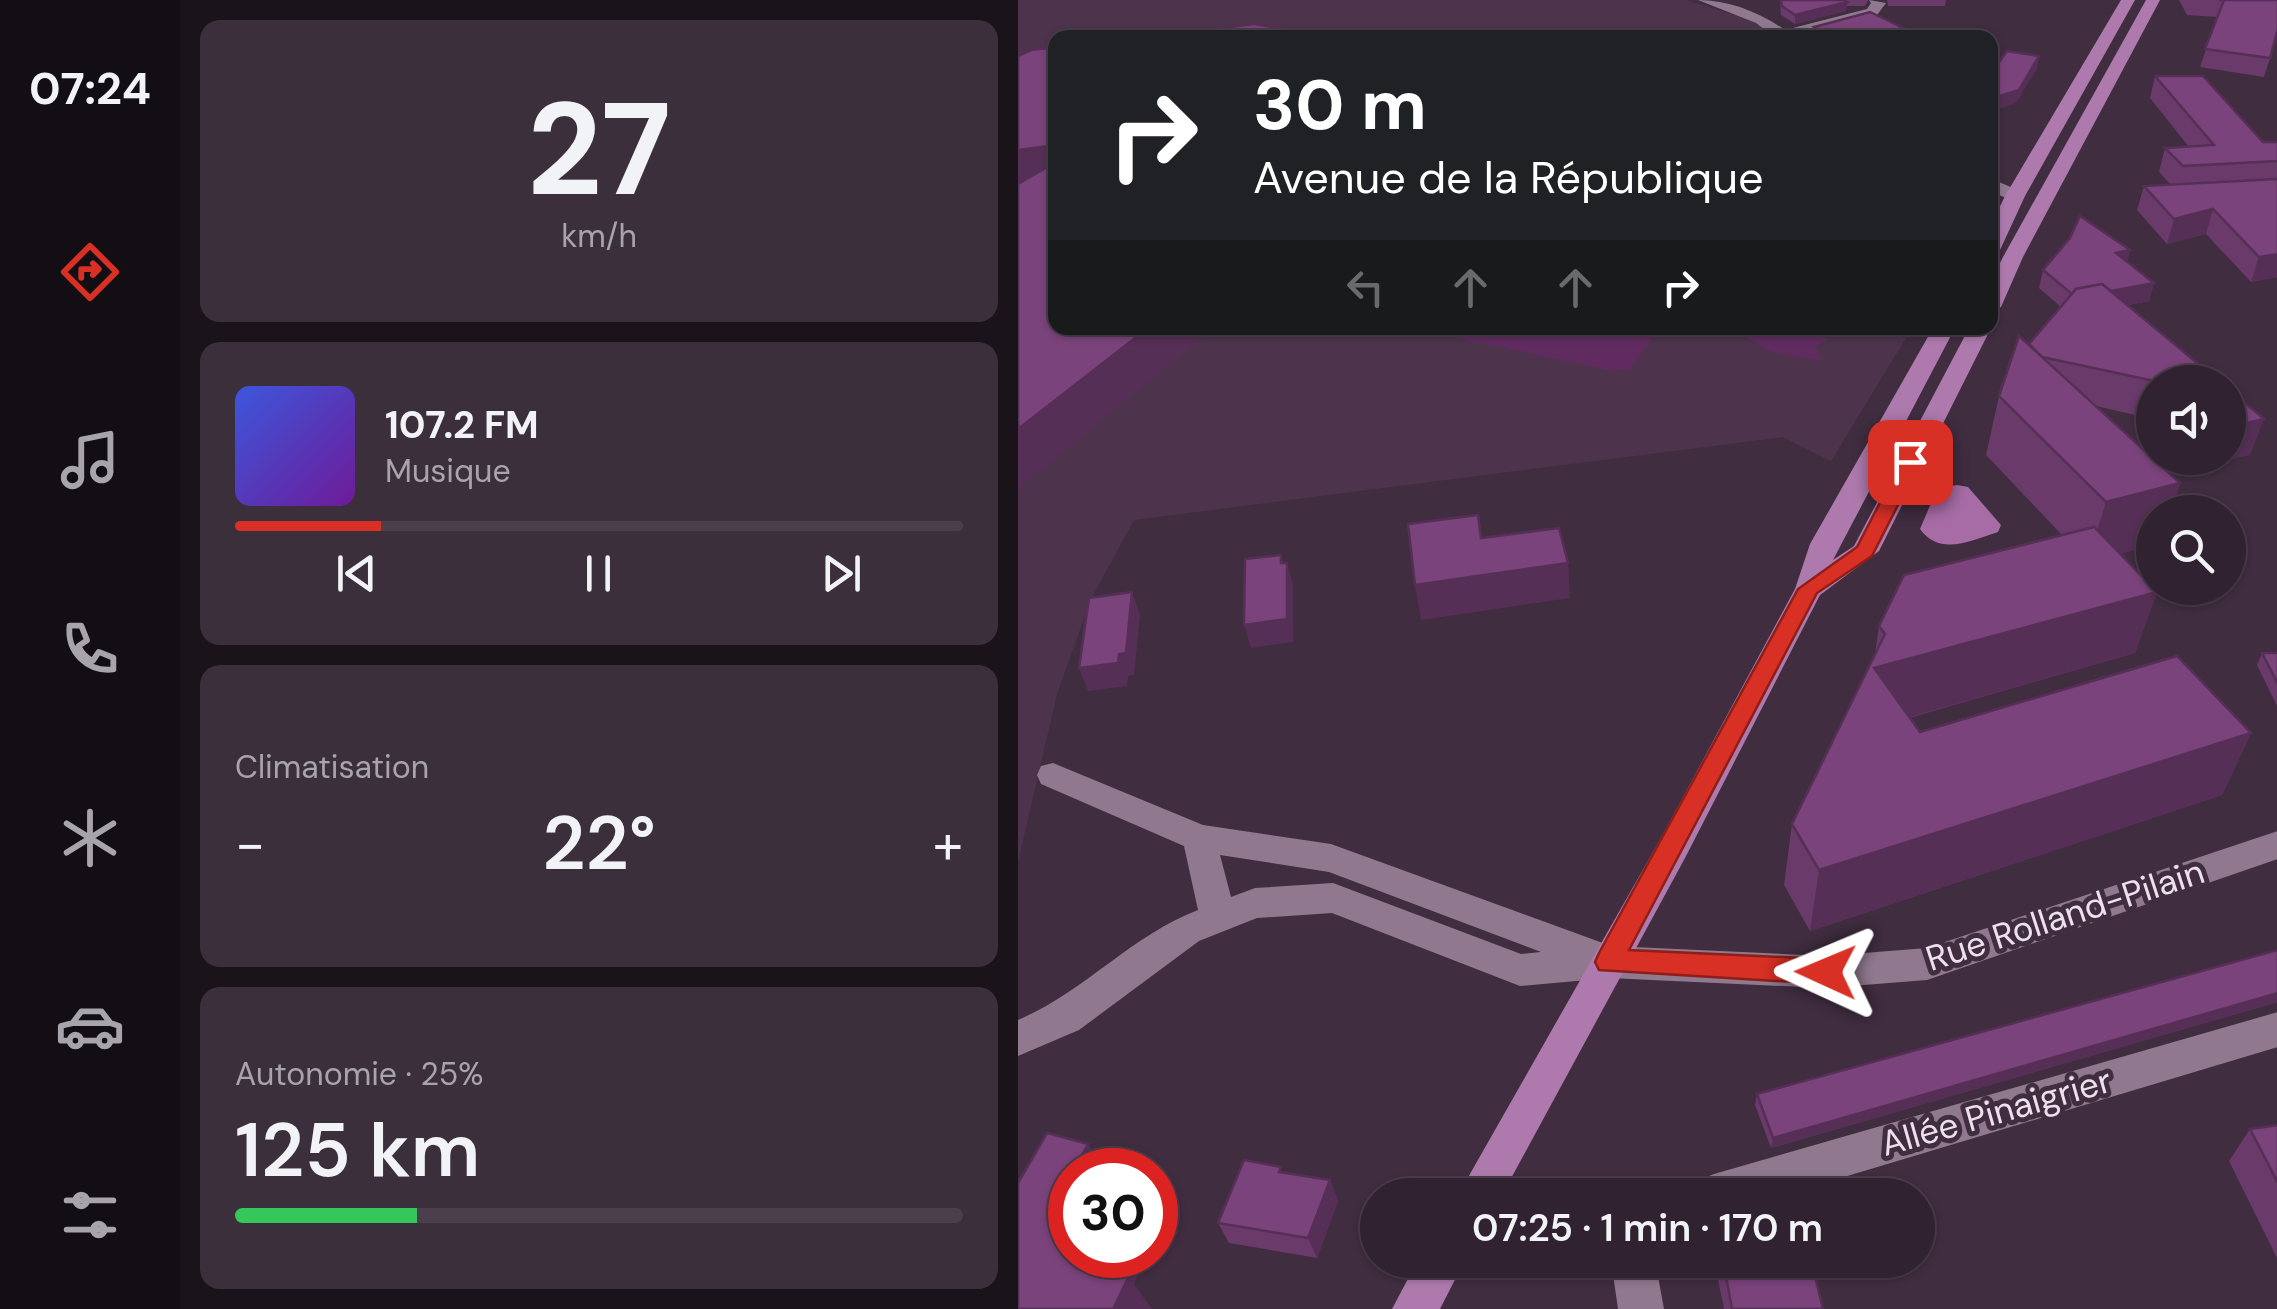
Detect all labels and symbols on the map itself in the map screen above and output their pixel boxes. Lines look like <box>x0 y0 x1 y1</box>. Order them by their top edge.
pin <box>1868 420 1953 505</box>
street label: Rue Rolland-Pilain <box>1920 848 2210 982</box>
position arrow <box>1774 920 1878 1024</box>
street label: Allée Pinaigrier <box>1875 1057 2117 1167</box>
speed limit sign: 30 <box>1048 1148 1178 1278</box>

